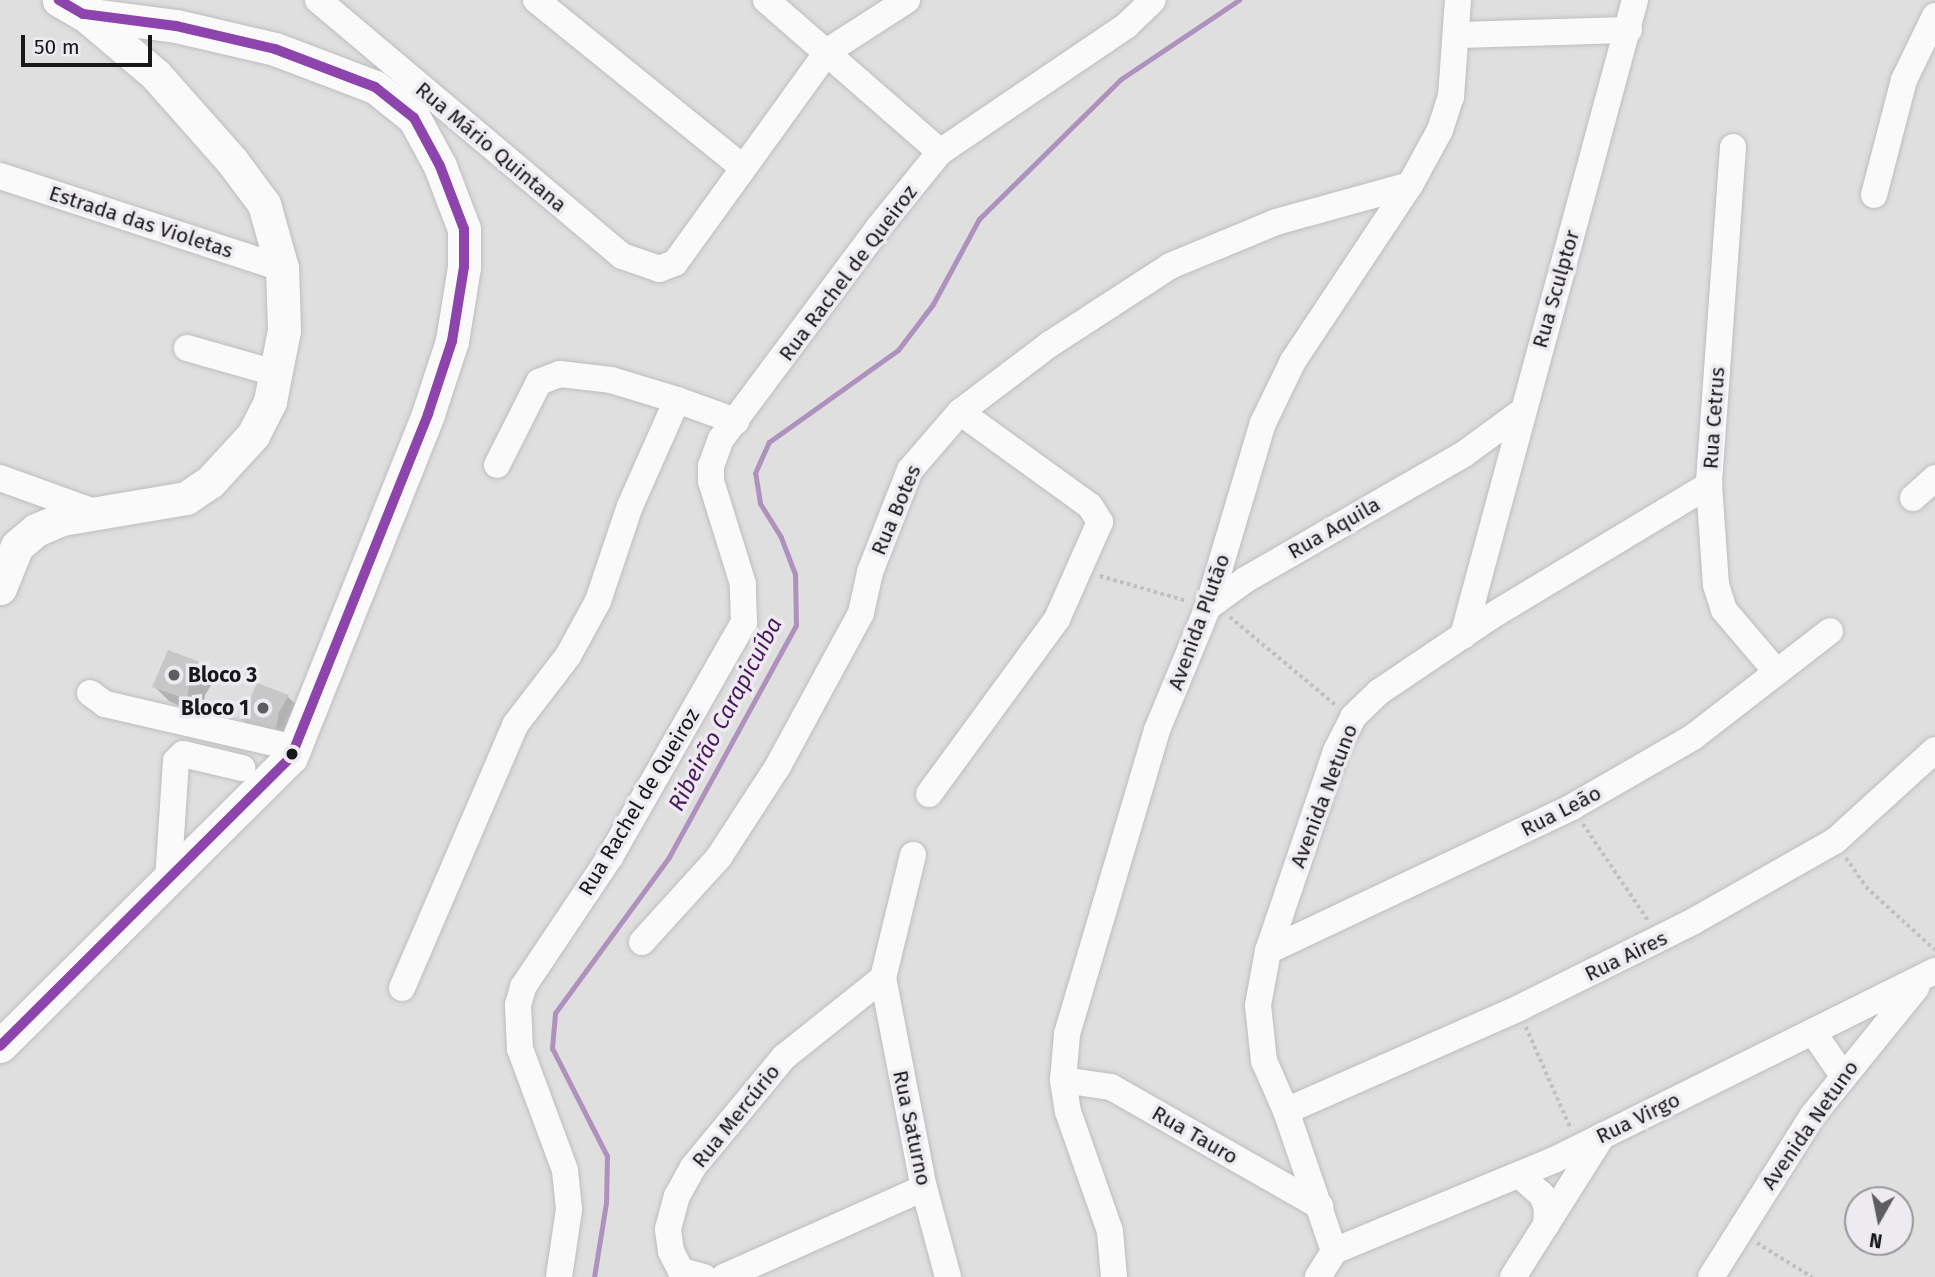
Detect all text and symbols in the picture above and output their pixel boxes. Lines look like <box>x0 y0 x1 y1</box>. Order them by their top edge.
scale bar <box>24 21 156 65</box>
text: 50 m <box>34 34 80 60</box>
street label: Rua Mário Quintana <box>410 77 572 217</box>
street label: Estrada das Violetas <box>46 180 236 264</box>
street label: Rua Rachel de Queiroz <box>774 180 922 366</box>
street label: Rua Sculptor <box>1527 227 1585 351</box>
street label: Rua Cetrus <box>1698 366 1730 470</box>
street label: Rua Botes <box>866 461 926 559</box>
street label: Rua Aquila <box>1283 492 1385 564</box>
street label: Avenida Plutão <box>1163 551 1235 693</box>
water label: Ribeirão Carapicuíba <box>662 612 788 816</box>
place label: Bloco 3 <box>188 662 257 688</box>
marker: Bloco 3 <box>166 667 182 683</box>
place label: Bloco 1 <box>181 695 249 721</box>
marker: Bloco 1 <box>255 700 271 716</box>
street label: Rua Rachel de Queiroz <box>573 704 705 900</box>
street label: Avenida Netuno <box>1285 721 1363 871</box>
unlabelled marker <box>285 747 299 761</box>
street label: Rua Leão <box>1517 780 1605 842</box>
street label: Rua Aires <box>1581 925 1671 987</box>
street label: Avenida Netuno <box>1756 1056 1864 1194</box>
street label: Rua Mercúrio <box>687 1059 785 1173</box>
street label: Rua Saturno <box>887 1068 937 1188</box>
street label: Rua Virgo <box>1592 1087 1684 1149</box>
street label: Rua Tauro <box>1148 1100 1242 1170</box>
north arrow <box>1844 1186 1914 1256</box>
text: N <box>1868 1228 1884 1253</box>

